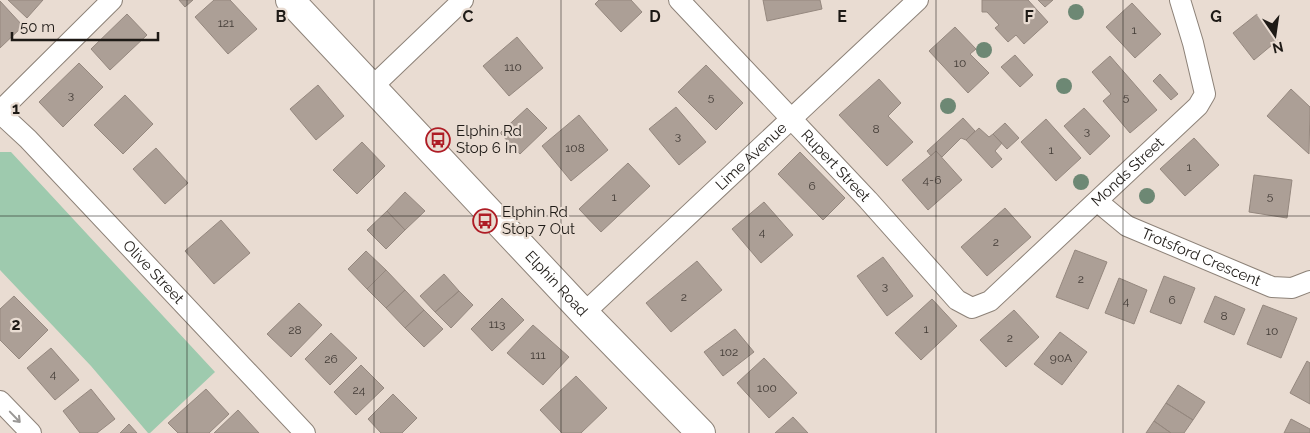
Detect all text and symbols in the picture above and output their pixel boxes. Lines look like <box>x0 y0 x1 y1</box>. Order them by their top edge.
text: B <box>276 7 287 26</box>
text: C <box>463 7 474 26</box>
text: D <box>649 7 661 26</box>
text: E <box>837 7 847 26</box>
text: F <box>1024 7 1034 26</box>
text: G <box>1210 7 1222 26</box>
scale bar <box>12 10 159 42</box>
north arrow <box>1250 10 1300 60</box>
house number: 121 <box>218 16 234 30</box>
text: 50 m <box>20 18 55 36</box>
house number: 1 <box>1131 23 1137 37</box>
text: N <box>1271 39 1285 57</box>
house number: 10 <box>954 56 966 70</box>
house number: 110 <box>504 60 522 74</box>
house number: 3 <box>68 88 74 102</box>
house number: 5 <box>708 90 715 104</box>
house number: 5 <box>1123 90 1130 104</box>
text: 1 <box>12 99 20 118</box>
street label: Lime Avenue <box>712 119 790 194</box>
place label: Elphin Rd Stop 6 In <box>456 122 522 157</box>
house number: 8 <box>872 122 880 136</box>
house number: 3 <box>1084 124 1090 138</box>
street label: Rupert Street <box>797 126 874 205</box>
bus stop icon: Elphin Rd Stop 6 In <box>425 127 451 153</box>
house number: 3 <box>675 129 681 143</box>
street label: Monds Street <box>1088 134 1168 210</box>
house number: 108 <box>565 141 585 155</box>
house number: 1 <box>1048 143 1054 157</box>
house number: 1 <box>1186 160 1192 174</box>
house number: 4-6 <box>923 173 941 187</box>
house number: 6 <box>808 179 816 193</box>
house number: 5 <box>1267 189 1274 203</box>
house number: 1 <box>611 190 617 204</box>
place label: Elphin Rd Stop 7 Out <box>502 203 575 238</box>
bus stop icon: Elphin Rd Stop 7 Out <box>472 208 498 234</box>
street label: Trotsford Crescent <box>1139 224 1264 290</box>
house number: 4 <box>759 225 766 239</box>
house number: 2 <box>993 235 999 249</box>
street label: Olive Street <box>119 237 188 308</box>
street label: Elphin Road <box>521 247 591 320</box>
house number: 2 <box>1078 272 1084 286</box>
house number: 3 <box>882 279 888 293</box>
house number: 2 <box>681 290 687 304</box>
house number: 6 <box>1168 293 1176 307</box>
house number: 4 <box>1123 294 1130 308</box>
house number: 8 <box>1220 309 1228 323</box>
text: 2 <box>11 315 21 334</box>
house number: 113 <box>489 317 505 331</box>
house number: 1 <box>923 322 929 336</box>
house number: 28 <box>288 323 302 337</box>
house number: 10 <box>1266 324 1278 338</box>
house number: 2 <box>1007 331 1013 345</box>
house number: 102 <box>720 345 738 359</box>
house number: 111 <box>530 348 546 362</box>
house number: 90A <box>1050 351 1072 365</box>
house number: 26 <box>324 352 338 366</box>
house number: 4 <box>50 367 57 381</box>
house number: 100 <box>757 381 777 395</box>
house number: 24 <box>353 383 366 397</box>
one-way arrow <box>9 410 21 423</box>

